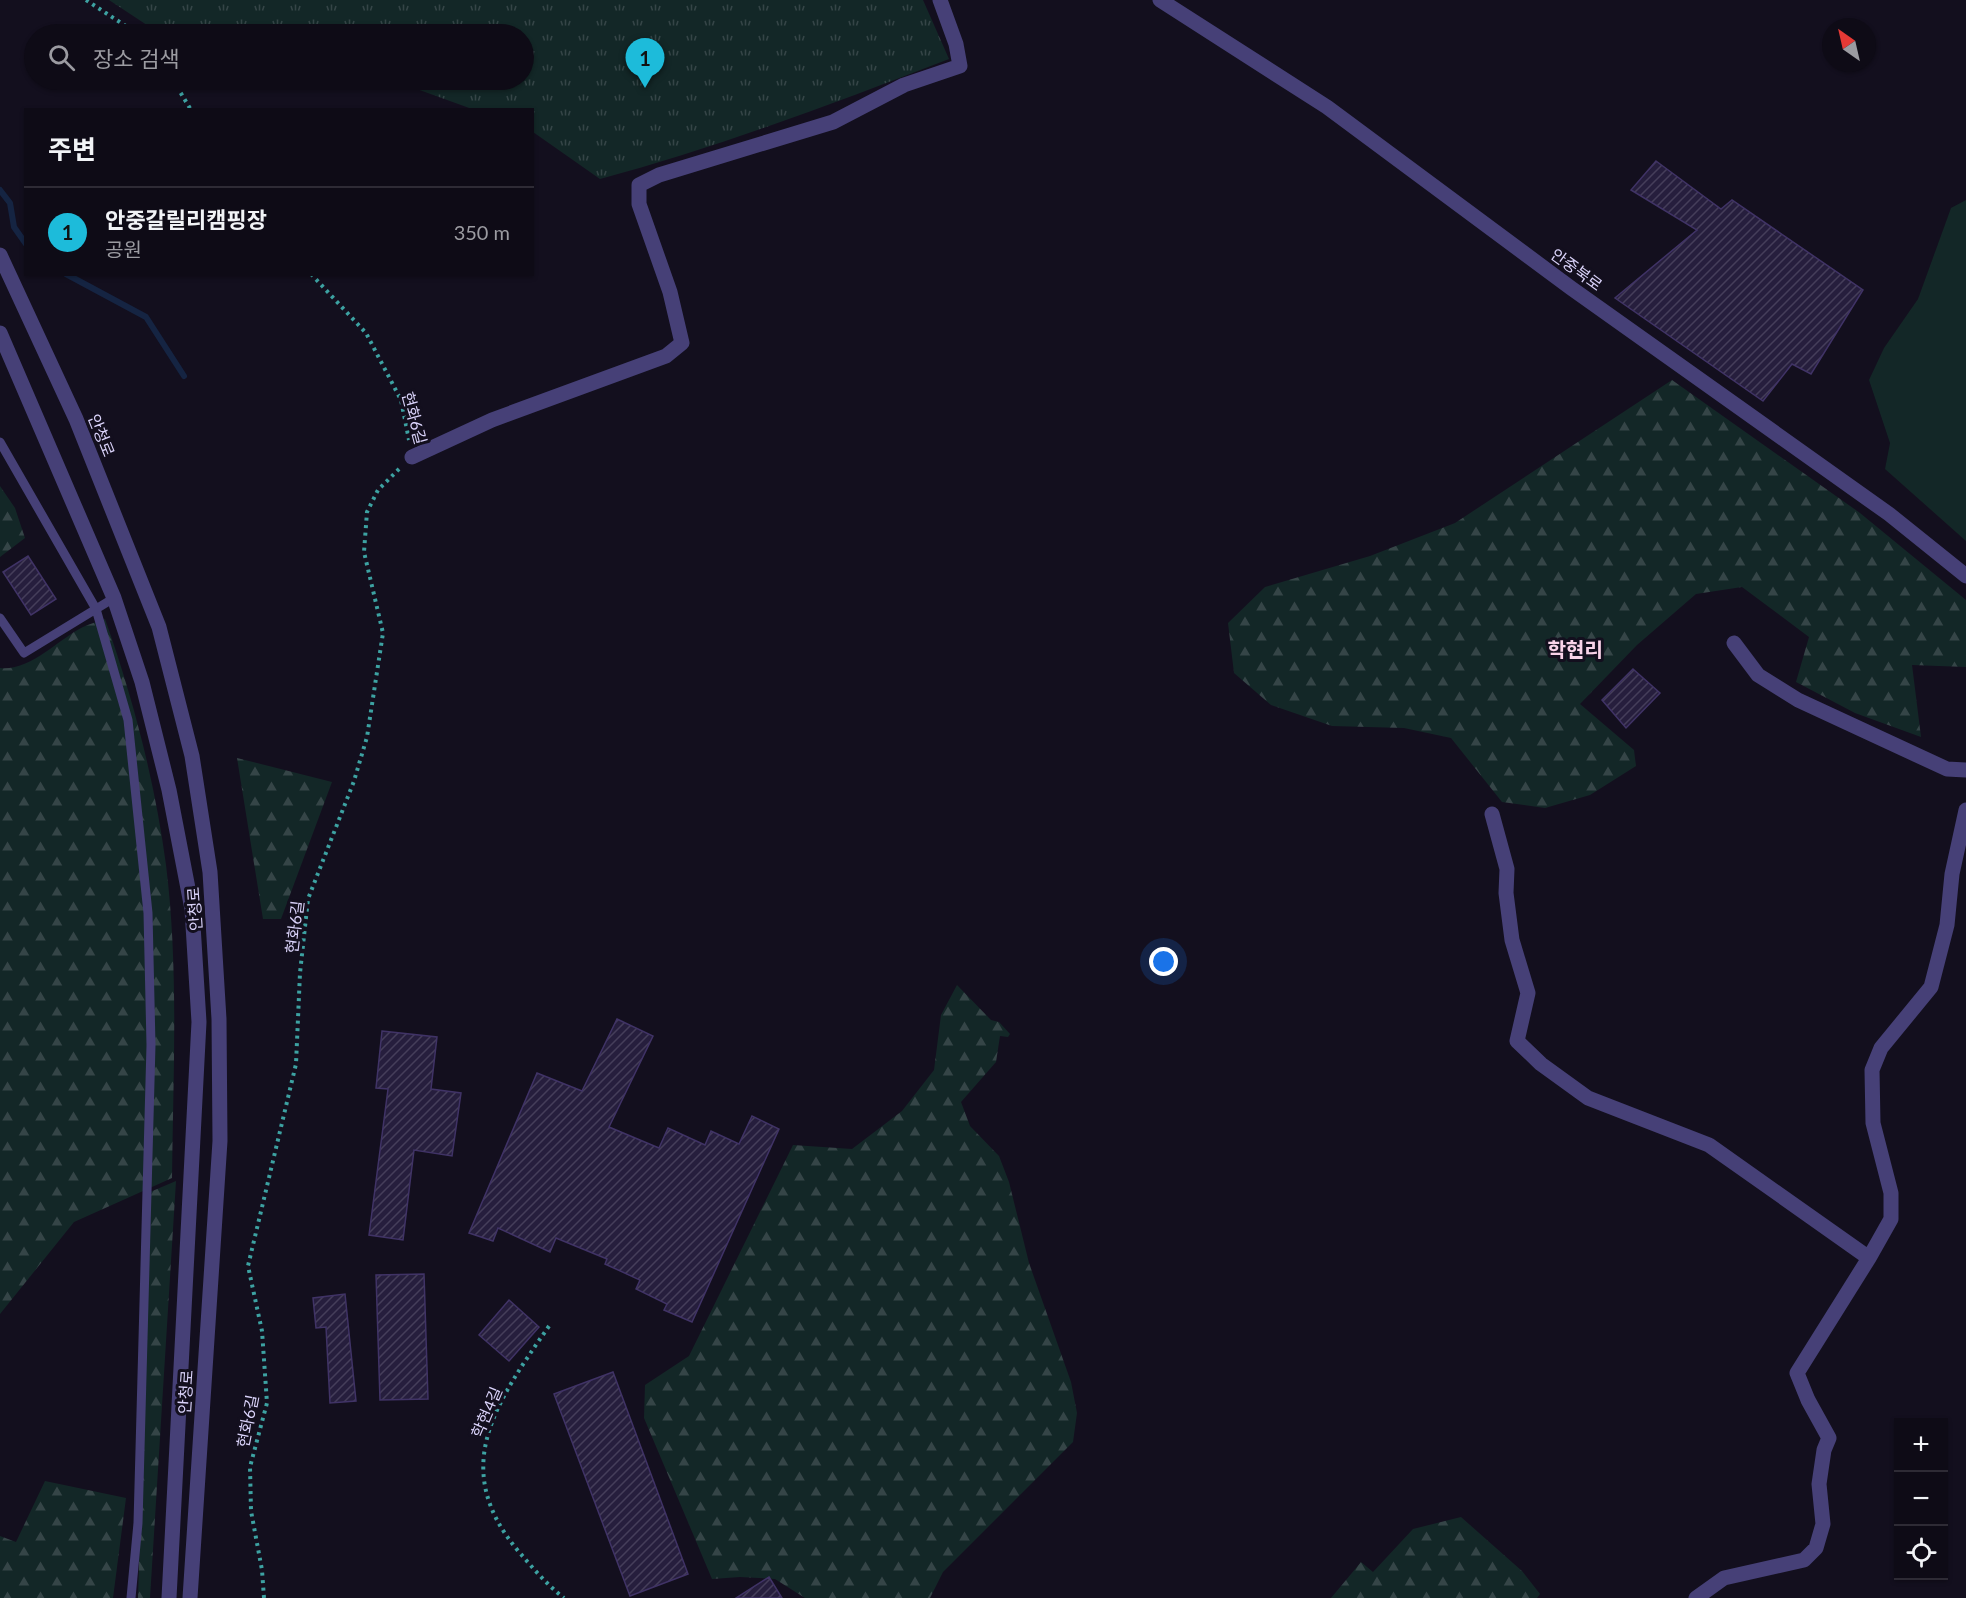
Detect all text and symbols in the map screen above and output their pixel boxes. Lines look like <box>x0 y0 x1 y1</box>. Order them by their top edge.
north arrow <box>1822 18 1876 72</box>
search box <box>24 24 534 90</box>
pin: 1 <box>626 38 664 88</box>
icon: search <box>45 41 78 74</box>
text: 장소 검색 <box>93 45 180 72</box>
text: 주변 <box>48 133 96 165</box>
text: 안중갈릴리캠핑장 <box>105 206 267 233</box>
text: 1 <box>62 220 73 244</box>
text: 350 m <box>454 220 510 244</box>
text: 공원 <box>105 237 142 261</box>
street label: 안중북로 <box>1548 244 1607 294</box>
street label: 현화6길 <box>399 390 431 446</box>
street label: 안청로 <box>85 411 119 459</box>
district label: 학현리 <box>1547 637 1603 661</box>
street label: 안청로 <box>183 886 205 932</box>
street label: 현화6길 <box>281 899 307 955</box>
your location <box>1149 947 1178 976</box>
street label: 안청로 <box>174 1369 196 1415</box>
street label: 학현4길 <box>467 1384 505 1440</box>
street label: 현화6길 <box>233 1393 261 1449</box>
map controls <box>1894 1418 1948 1580</box>
button: + <box>1894 1418 1948 1472</box>
button: − <box>1894 1472 1948 1526</box>
button: locate <box>1894 1526 1948 1580</box>

